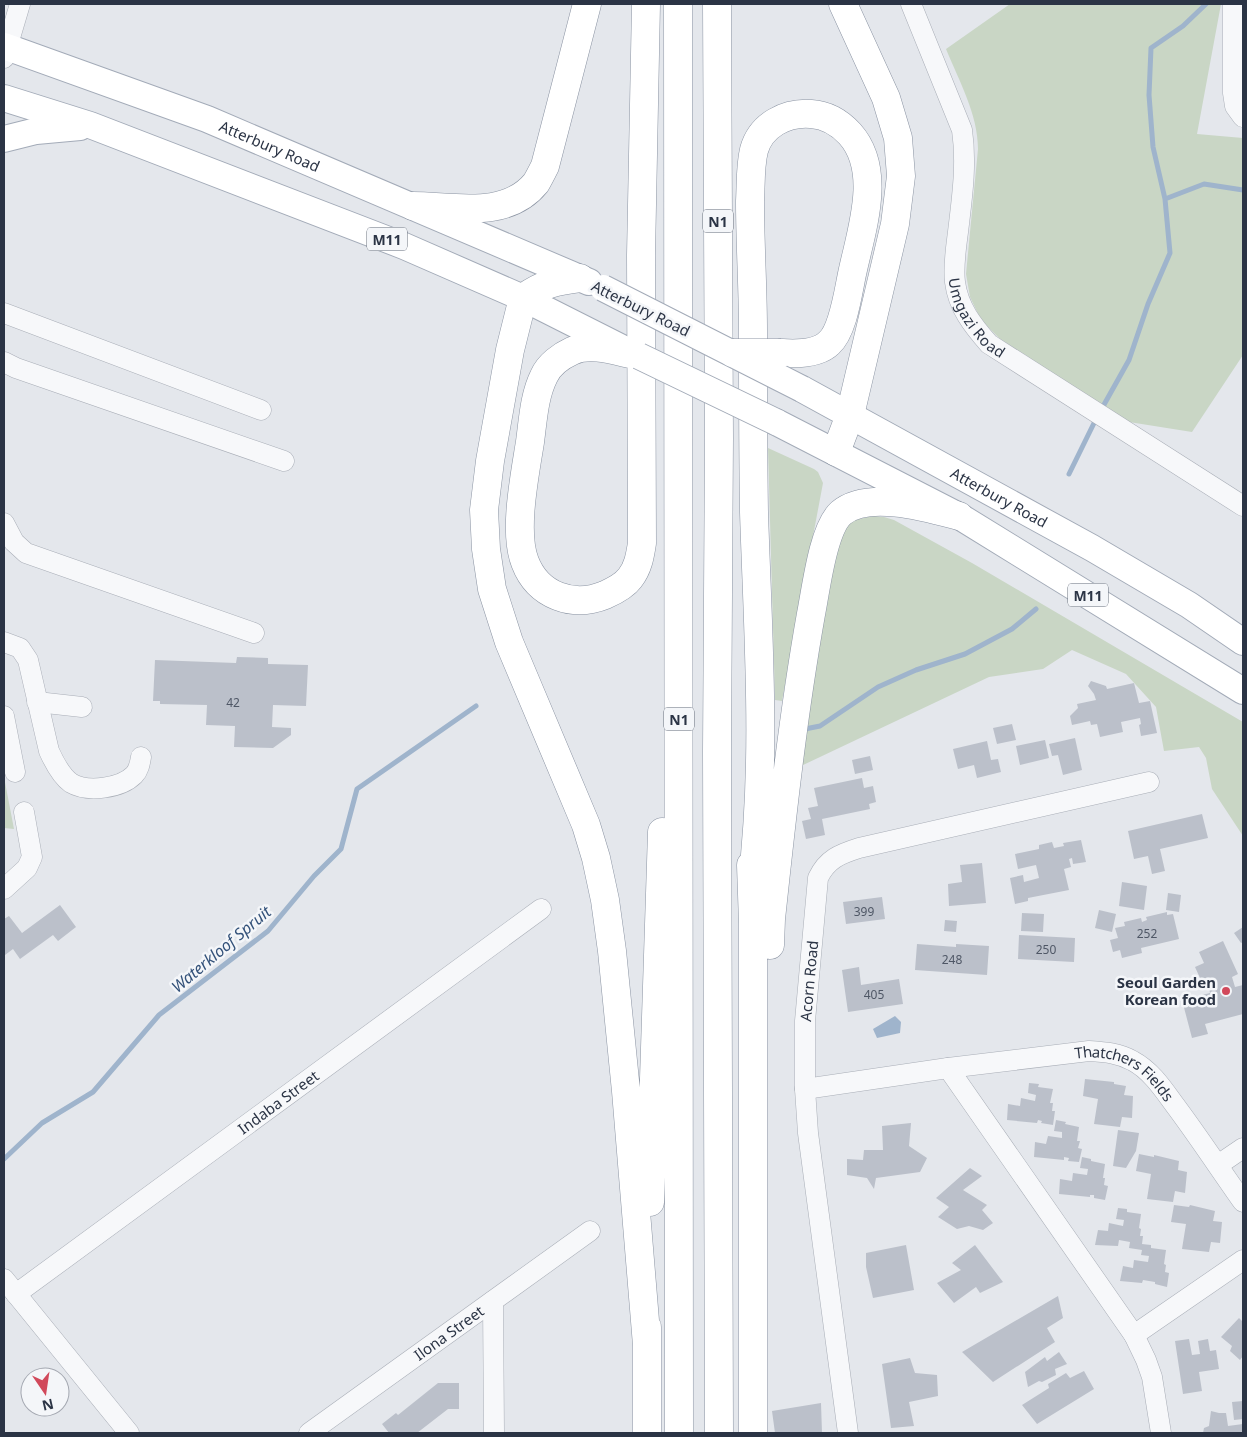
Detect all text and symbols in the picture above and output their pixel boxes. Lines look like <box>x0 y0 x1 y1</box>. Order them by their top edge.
street label: Atterbury Road <box>216 116 323 176</box>
road number: N1 <box>703 210 733 232</box>
road number: M11 <box>367 228 407 250</box>
street label: Atterbury Road <box>588 275 694 341</box>
street label: Umgazi Road <box>945 276 1009 362</box>
street label: Atterbury Road <box>947 463 1051 532</box>
road number: M11 <box>1068 584 1108 606</box>
house number: 42 <box>226 694 240 711</box>
road number: N1 <box>664 708 694 731</box>
water label: Waterkloof Spruit <box>166 900 276 997</box>
house number: 399 <box>854 903 874 920</box>
house number: 252 <box>1137 925 1157 942</box>
street label: Acorn Road <box>795 940 822 1022</box>
house number: 250 <box>1036 941 1056 958</box>
house number: 248 <box>942 951 962 968</box>
place label: Seoul Garden Korean food <box>1117 972 1216 1009</box>
marker: Seoul Garden Korean food <box>1220 985 1232 997</box>
house number: 405 <box>864 986 884 1003</box>
street label: Thatchers Fields <box>1073 1041 1179 1105</box>
street label: Indaba Street <box>234 1065 323 1138</box>
street label: Ilona Street <box>410 1300 488 1365</box>
north arrow <box>20 1367 70 1417</box>
text: N <box>40 1395 56 1416</box>

